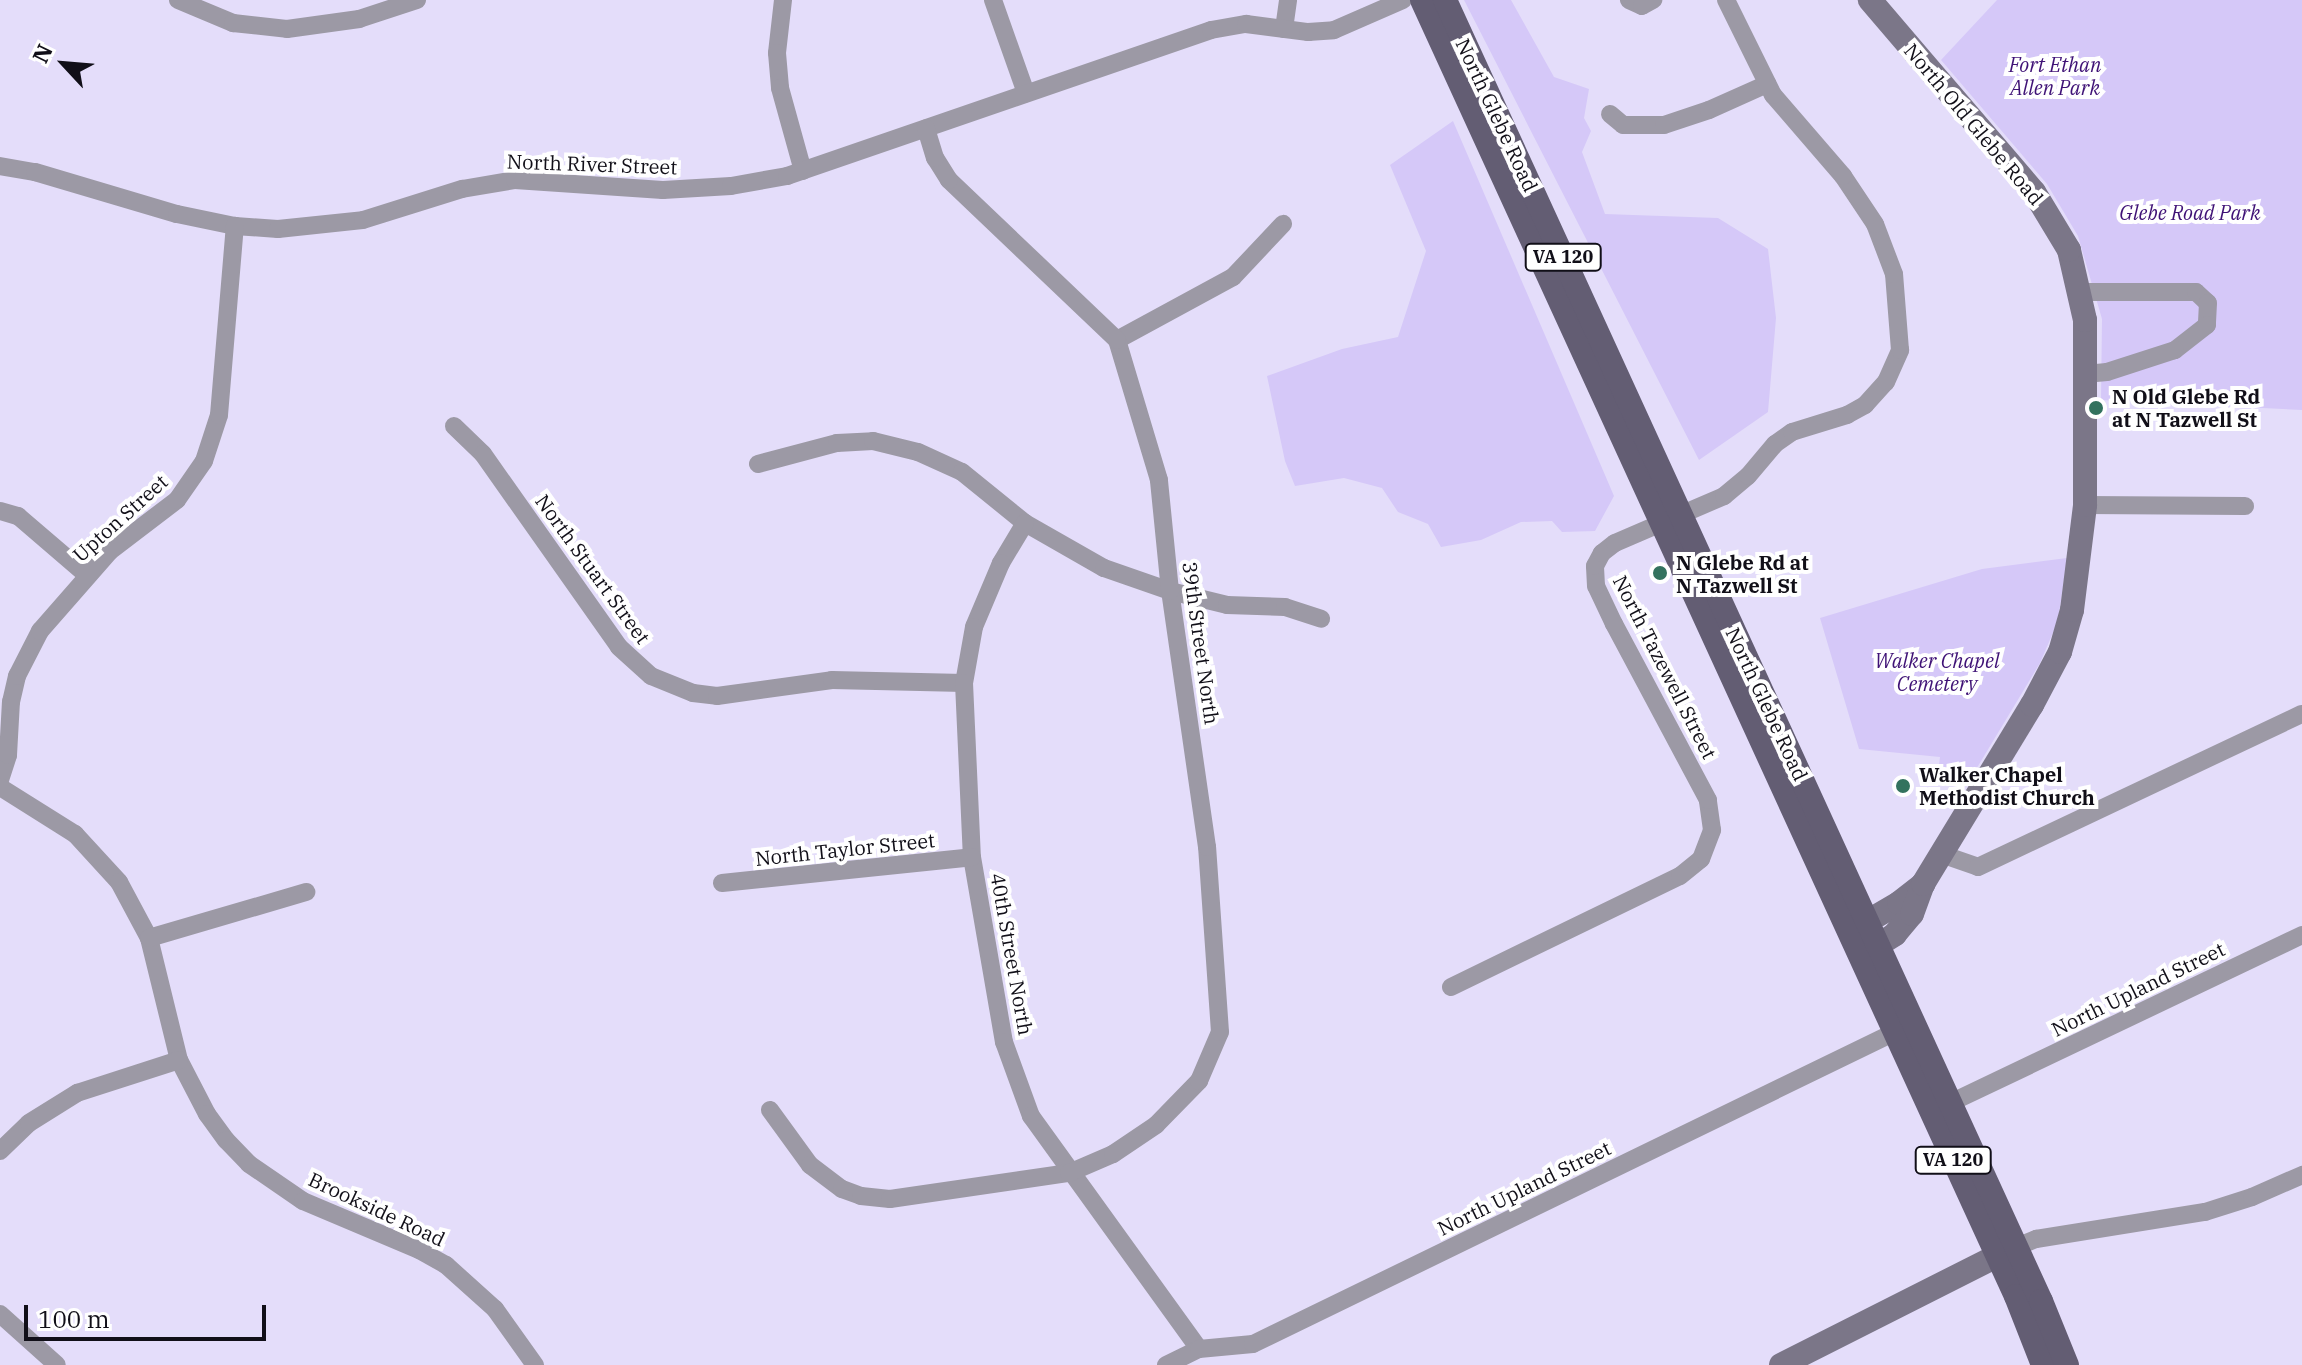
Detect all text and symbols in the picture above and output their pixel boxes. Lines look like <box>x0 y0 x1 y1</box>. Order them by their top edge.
north arrow <box>24 24 104 104</box>
street label: North Glebe Road <box>1451 35 1543 195</box>
street label: North Old Glebe Road <box>1899 38 2049 210</box>
text: N <box>25 39 59 67</box>
park label: Fort Ethan Allen Park <box>2009 52 2101 99</box>
street label: North River Street <box>506 149 678 179</box>
park label: Glebe Road Park <box>2119 200 2261 224</box>
road number: VA 120 <box>1523 243 1603 271</box>
place label: N Old Glebe Rd at N Tazwell St <box>2112 384 2260 431</box>
marker: N Old Glebe Rd at N Tazwell St <box>2087 399 2105 417</box>
street label: Upton Street <box>68 469 172 567</box>
street label: North Stuart Street <box>531 490 655 648</box>
place label: N Glebe Rd at N Tazwell St <box>1676 550 1809 597</box>
street label: 39th Street North <box>1178 560 1224 726</box>
marker: N Glebe Rd at N Tazwell St <box>1651 564 1669 582</box>
street label: North Tazewell Street <box>1608 571 1722 763</box>
street label: North Glebe Road <box>1721 624 1813 784</box>
park label: Walker Chapel Cemetery <box>1874 648 2000 695</box>
place label: Walker Chapel Methodist Church <box>1919 762 2095 809</box>
marker: Walker Chapel Methodist Church <box>1894 777 1912 795</box>
street label: North Taylor Street <box>754 828 936 870</box>
street label: 40th Street North <box>986 871 1038 1037</box>
street label: North Upland Street <box>2048 937 2228 1041</box>
street label: North Upland Street <box>1434 1136 1614 1240</box>
road number: VA 120 <box>1913 1146 1993 1174</box>
street label: Brookside Road <box>305 1167 449 1251</box>
scale bar <box>28 1289 270 1339</box>
text: 100 m <box>38 1303 110 1335</box>

